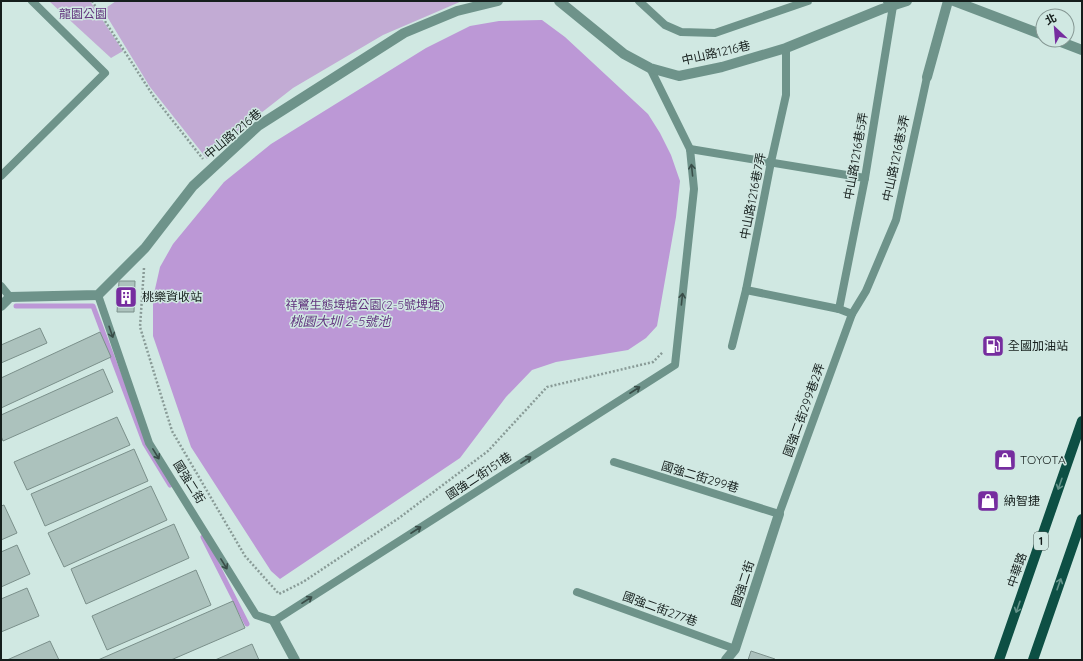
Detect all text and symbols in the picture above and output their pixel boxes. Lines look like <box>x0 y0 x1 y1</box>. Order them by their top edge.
park label: 龍園公園 <box>59 6 107 21</box>
north arrow <box>1035 8 1075 48</box>
text: 北 <box>1043 10 1059 28</box>
street label: 中山路1216巷 <box>680 37 752 68</box>
street label: 中山路1216巷 <box>201 105 264 162</box>
street label: 中山路1216巷5弄 <box>840 111 871 201</box>
street label: 中山路1216巷3弄 <box>879 113 912 203</box>
street label: 中山路1216巷7弄 <box>737 151 768 241</box>
one-way arrow <box>688 164 695 177</box>
building icon: 桃樂資收站 <box>113 284 139 310</box>
place label: 桃樂資收站 <box>142 289 202 304</box>
one-way arrow <box>678 293 686 306</box>
park label: 祥鷺生態埤塘公園(2-5號埤塘) <box>286 297 444 312</box>
water label: 桃園大圳 2-5號池 <box>290 313 392 329</box>
one-way arrow <box>107 326 115 338</box>
fuel station icon: 全國加油站 <box>980 333 1006 359</box>
place label: 全國加油站 <box>1008 338 1068 353</box>
street label: 國強二街299巷2弄 <box>780 361 827 459</box>
one-way arrow <box>629 386 641 394</box>
shop icon: TOYOTA <box>992 447 1018 473</box>
one-way arrow <box>152 448 160 459</box>
street label: 國強二街151巷 <box>443 449 514 502</box>
place label: TOYOTA <box>1020 452 1066 467</box>
one-way arrow <box>520 456 532 464</box>
street label: 國強二街 <box>170 457 209 506</box>
street label: 國強二街299巷 <box>660 458 741 495</box>
one-way arrow <box>1056 478 1063 491</box>
shop icon: 納智捷 <box>975 488 1001 514</box>
place label: 納智捷 <box>1004 493 1040 508</box>
one-way arrow <box>410 526 422 534</box>
road number: 1 <box>1034 532 1048 550</box>
street label: 中華路 <box>1004 550 1029 589</box>
one-way arrow <box>221 558 229 570</box>
street label: 國強二街 <box>728 559 757 609</box>
one-way arrow <box>1056 578 1064 590</box>
street label: 國強二街277巷 <box>621 588 700 629</box>
one-way arrow <box>301 596 313 604</box>
one-way arrow <box>1013 601 1021 613</box>

